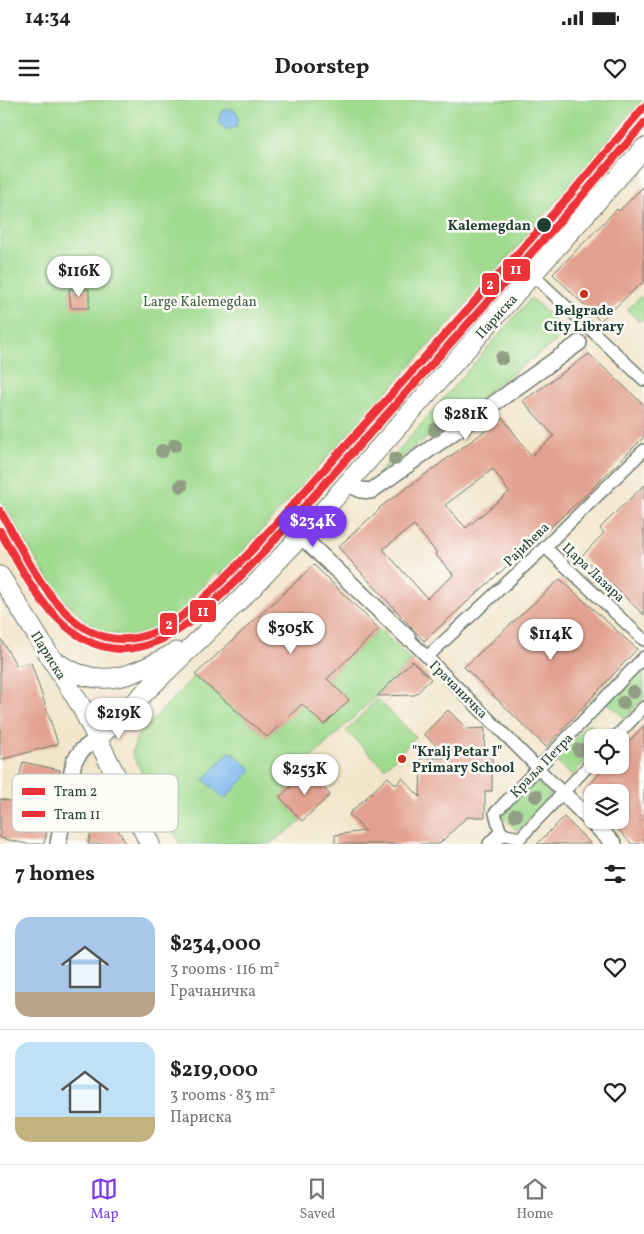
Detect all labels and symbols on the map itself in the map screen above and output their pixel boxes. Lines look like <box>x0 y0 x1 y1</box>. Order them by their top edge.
marker: Kalemegdan <box>535 216 553 234</box>
place label: Kalemegdan <box>448 217 531 236</box>
pin: $116K <box>44 256 114 298</box>
line badge: 11 <box>502 258 531 282</box>
text: 11 <box>510 261 522 280</box>
line badge: 2 <box>481 272 500 296</box>
text: 2 <box>486 276 494 295</box>
marker: Belgrade City Library <box>578 288 590 300</box>
street label: Париска <box>472 290 522 343</box>
park label: Large Kalemegdan <box>143 293 257 312</box>
place label: Belgrade City Library <box>544 302 624 337</box>
pin: $281K <box>431 398 501 441</box>
pin: $234K <box>278 506 348 548</box>
street label: Рајићева <box>500 519 554 572</box>
street label: Цара Лазара <box>557 539 629 607</box>
line badge: 11 <box>189 599 217 623</box>
text: 11 <box>197 603 209 622</box>
line badge: 2 <box>159 612 178 636</box>
pin: $305K <box>256 612 326 655</box>
text: 2 <box>165 616 173 635</box>
pin: $114K <box>516 618 586 661</box>
street label: Париска <box>25 628 70 684</box>
street label: Грачаничка <box>425 657 491 723</box>
pin: $219K <box>84 698 154 740</box>
street label: Краља Петра <box>506 729 578 803</box>
place label: "Kralj Petar I" Primary School <box>412 743 515 778</box>
marker: "Kralj Petar I" Primary School <box>396 753 408 765</box>
pin: $253K <box>270 754 340 796</box>
legend <box>12 774 178 832</box>
text: Tram 2 <box>54 783 97 802</box>
text: Tram 11 <box>54 806 101 825</box>

